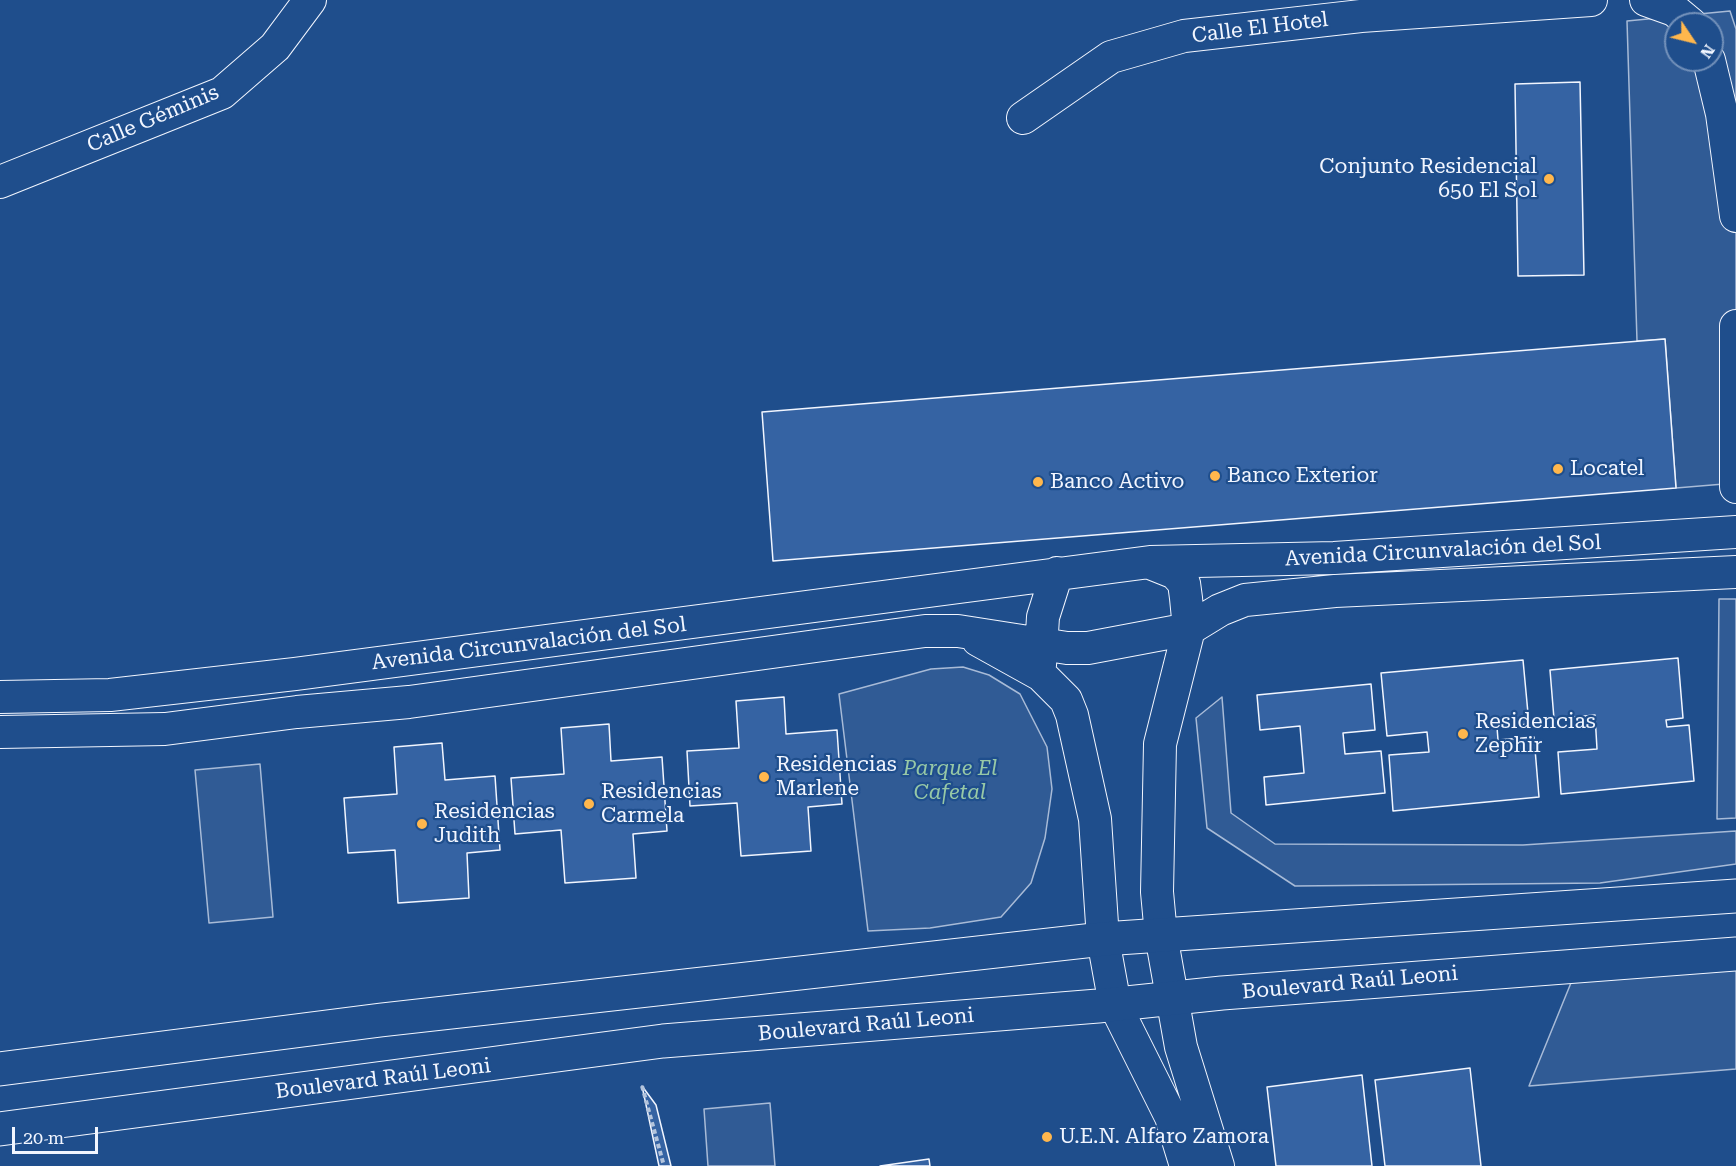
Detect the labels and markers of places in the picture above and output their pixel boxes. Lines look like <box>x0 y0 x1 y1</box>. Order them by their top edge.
place label: Conjunto Residencial 650 El Sol <box>1319 154 1537 204</box>
marker: Conjunto Residencial 650 El Sol <box>1542 172 1556 186</box>
place label: Locatel <box>1570 456 1644 482</box>
marker: Locatel <box>1551 462 1565 476</box>
place label: Banco Exterior <box>1227 463 1378 489</box>
place label: Banco Activo <box>1050 469 1184 495</box>
marker: Banco Exterior <box>1208 469 1222 483</box>
marker: Banco Activo <box>1031 475 1045 489</box>
place label: Residencias Zephir <box>1475 709 1596 759</box>
marker: Residencias Zephir <box>1456 727 1470 741</box>
place label: Residencias Marlene <box>776 752 897 802</box>
marker: Residencias Marlene <box>757 770 771 784</box>
place label: Residencias Carmela <box>601 779 722 829</box>
marker: Residencias Carmela <box>582 797 596 811</box>
place label: Residencias Judith <box>434 799 555 849</box>
marker: Residencias Judith <box>415 817 429 831</box>
place label: U.E.N. Alfaro Zamora <box>1059 1124 1269 1150</box>
marker: U.E.N. Alfaro Zamora <box>1040 1130 1054 1144</box>

